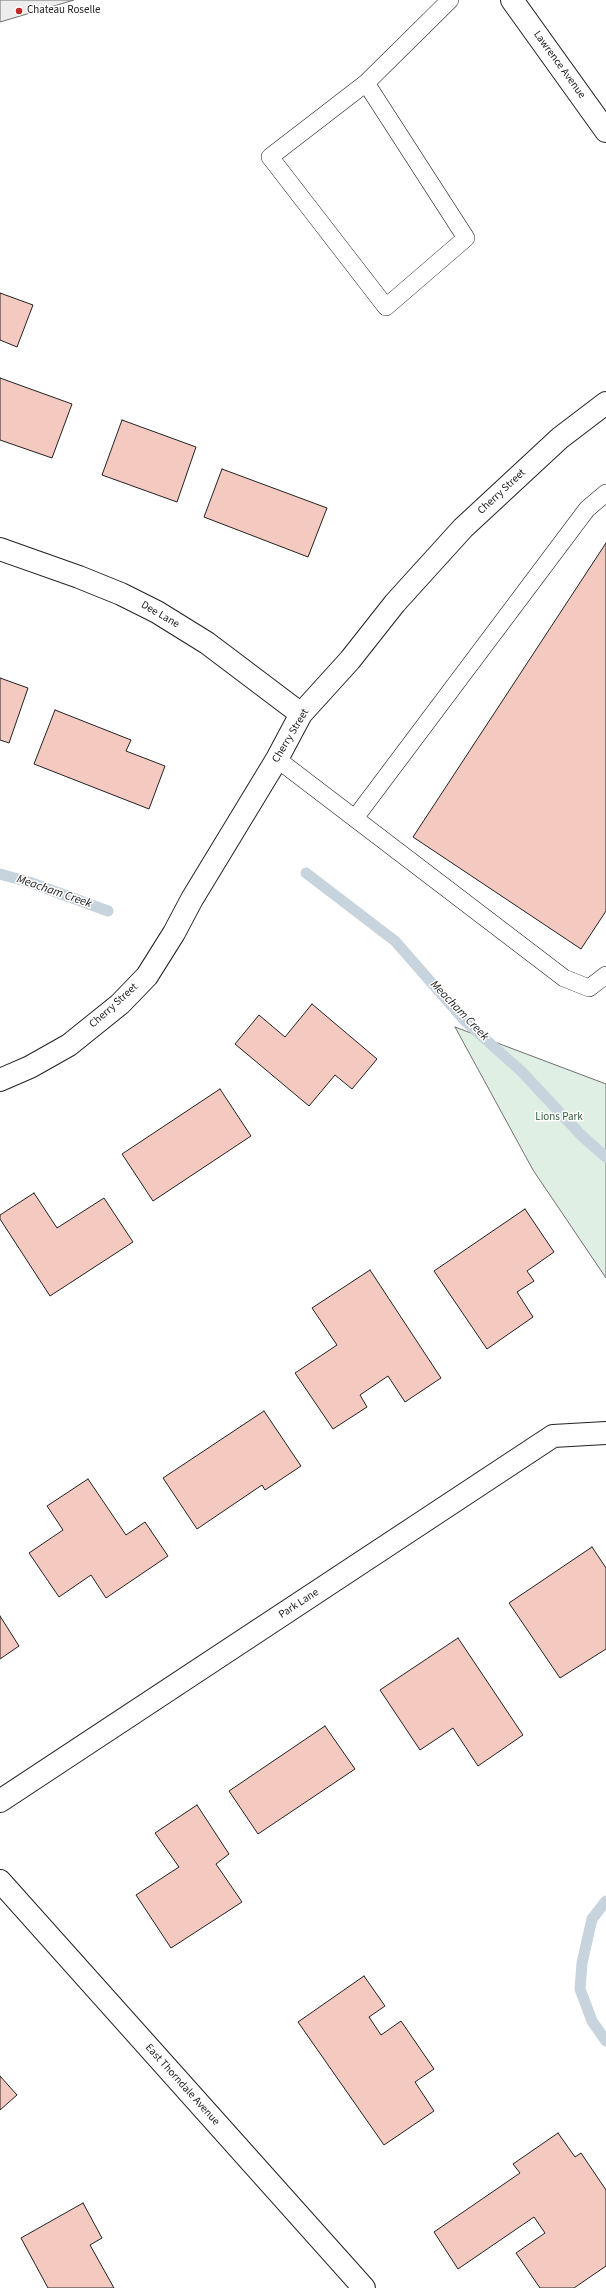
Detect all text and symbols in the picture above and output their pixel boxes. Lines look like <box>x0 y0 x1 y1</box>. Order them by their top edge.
place label: Chateau Roselle <box>27 4 100 18</box>
marker: Chateau Roselle <box>14 6 24 16</box>
street label: Lawrence Avenue <box>530 29 588 101</box>
street label: Cherry Street <box>475 467 529 517</box>
street label: Dee Lane <box>138 599 182 631</box>
street label: Cherry Street <box>270 707 312 765</box>
water label: Meacham Creek <box>15 872 93 912</box>
water label: Meacham Creek <box>427 978 491 1044</box>
street label: Cherry Street <box>87 981 141 1031</box>
park label: Lions Park <box>535 1111 583 1125</box>
street label: Park Lane <box>276 1586 322 1622</box>
street label: East Thorndale Avenue <box>142 2041 222 2129</box>

